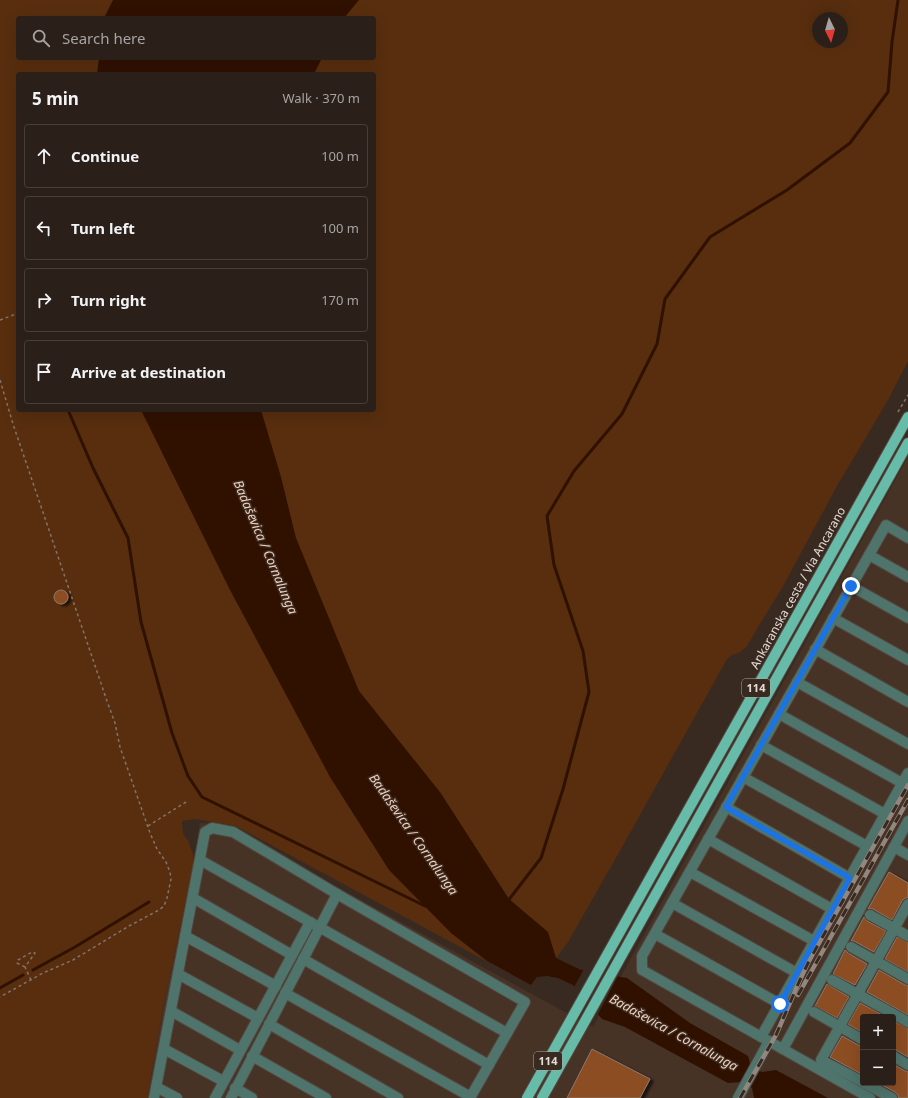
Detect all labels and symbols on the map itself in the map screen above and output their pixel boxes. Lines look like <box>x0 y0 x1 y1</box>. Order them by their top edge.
north arrow <box>812 12 848 48</box>
water label: Badaševica / Cornalunga <box>230 477 303 618</box>
street label: Ankaranska cesta / Via Ancarano <box>746 504 849 672</box>
route end <box>842 577 860 595</box>
road number: 114 <box>742 679 770 697</box>
water label: Badaševica / Cornalunga <box>365 770 463 899</box>
water label: Badaševica / Cornalunga <box>606 989 742 1075</box>
route start <box>771 995 789 1013</box>
road number: 114 <box>534 1052 562 1070</box>

